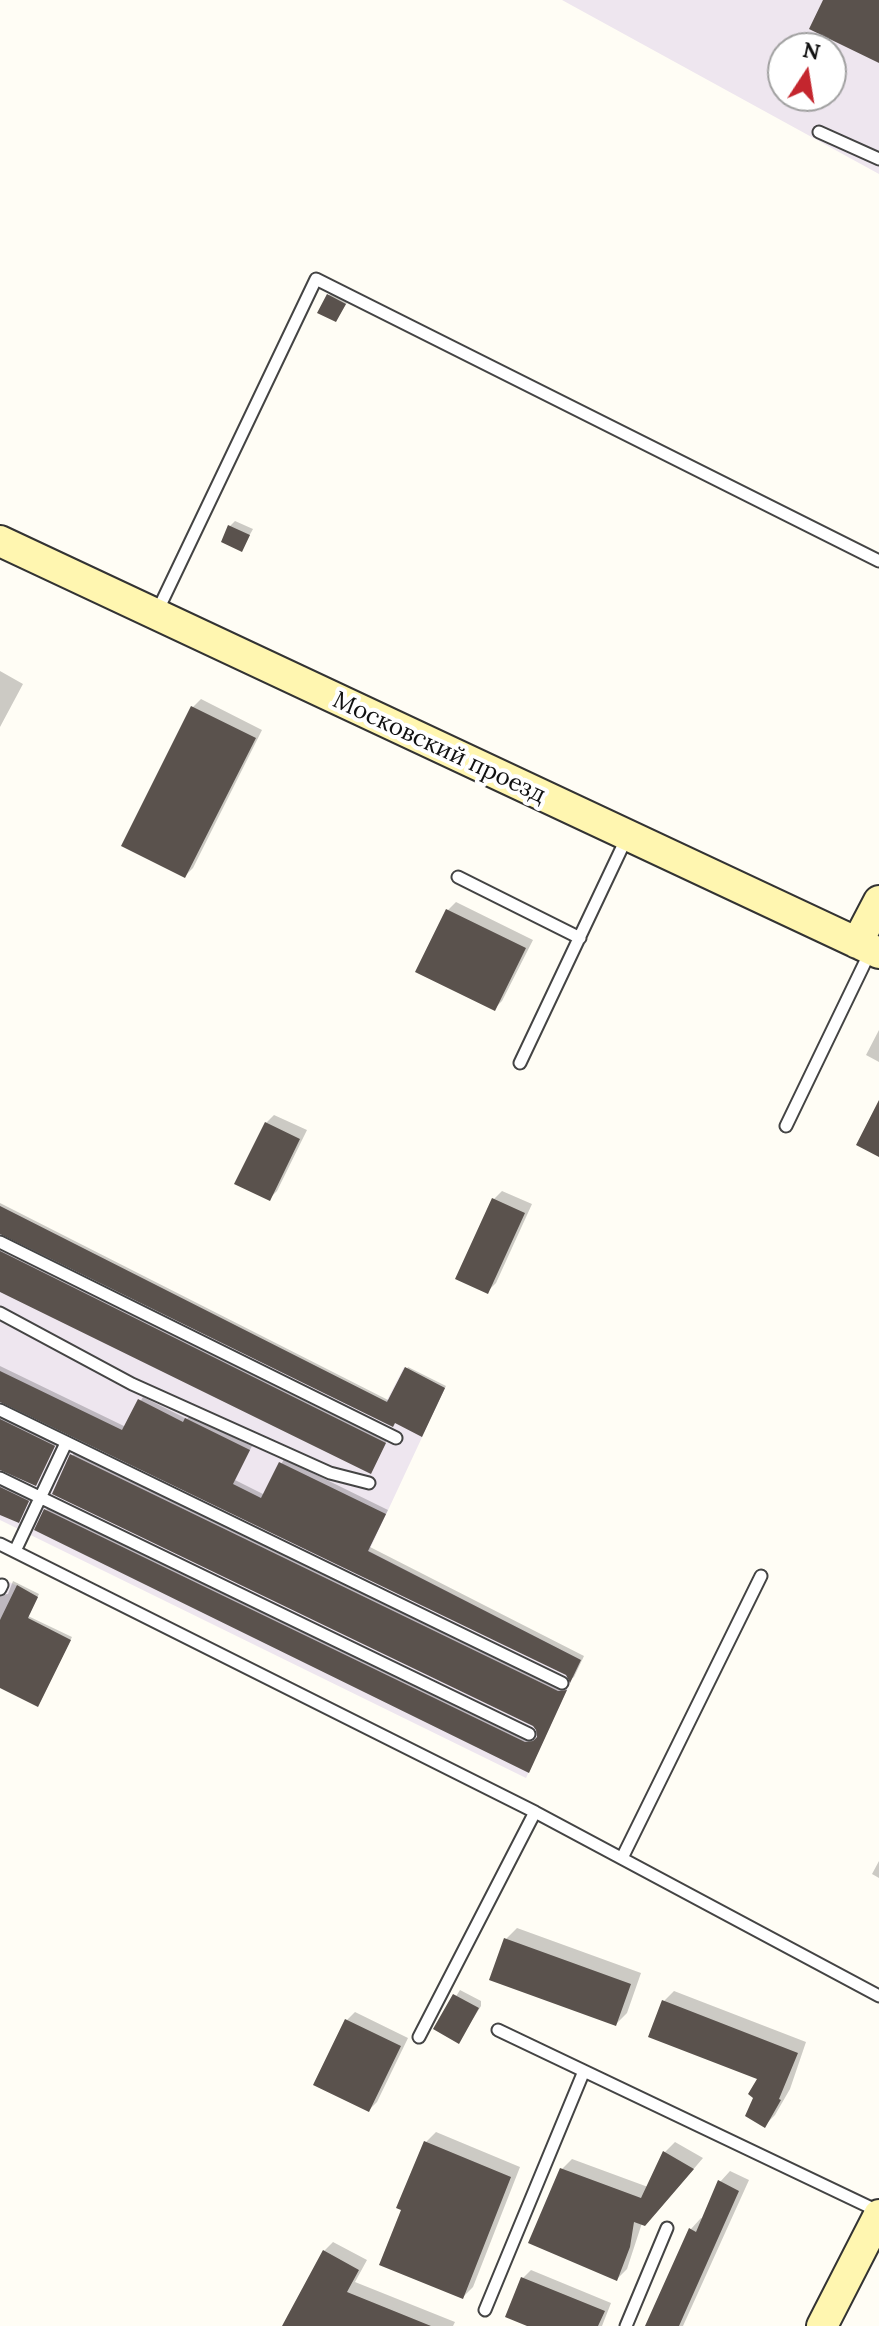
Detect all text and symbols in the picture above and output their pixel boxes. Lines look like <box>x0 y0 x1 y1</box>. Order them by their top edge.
north arrow <box>767 32 847 112</box>
text: N <box>800 35 823 66</box>
street label: Московский проезд <box>328 686 550 810</box>

